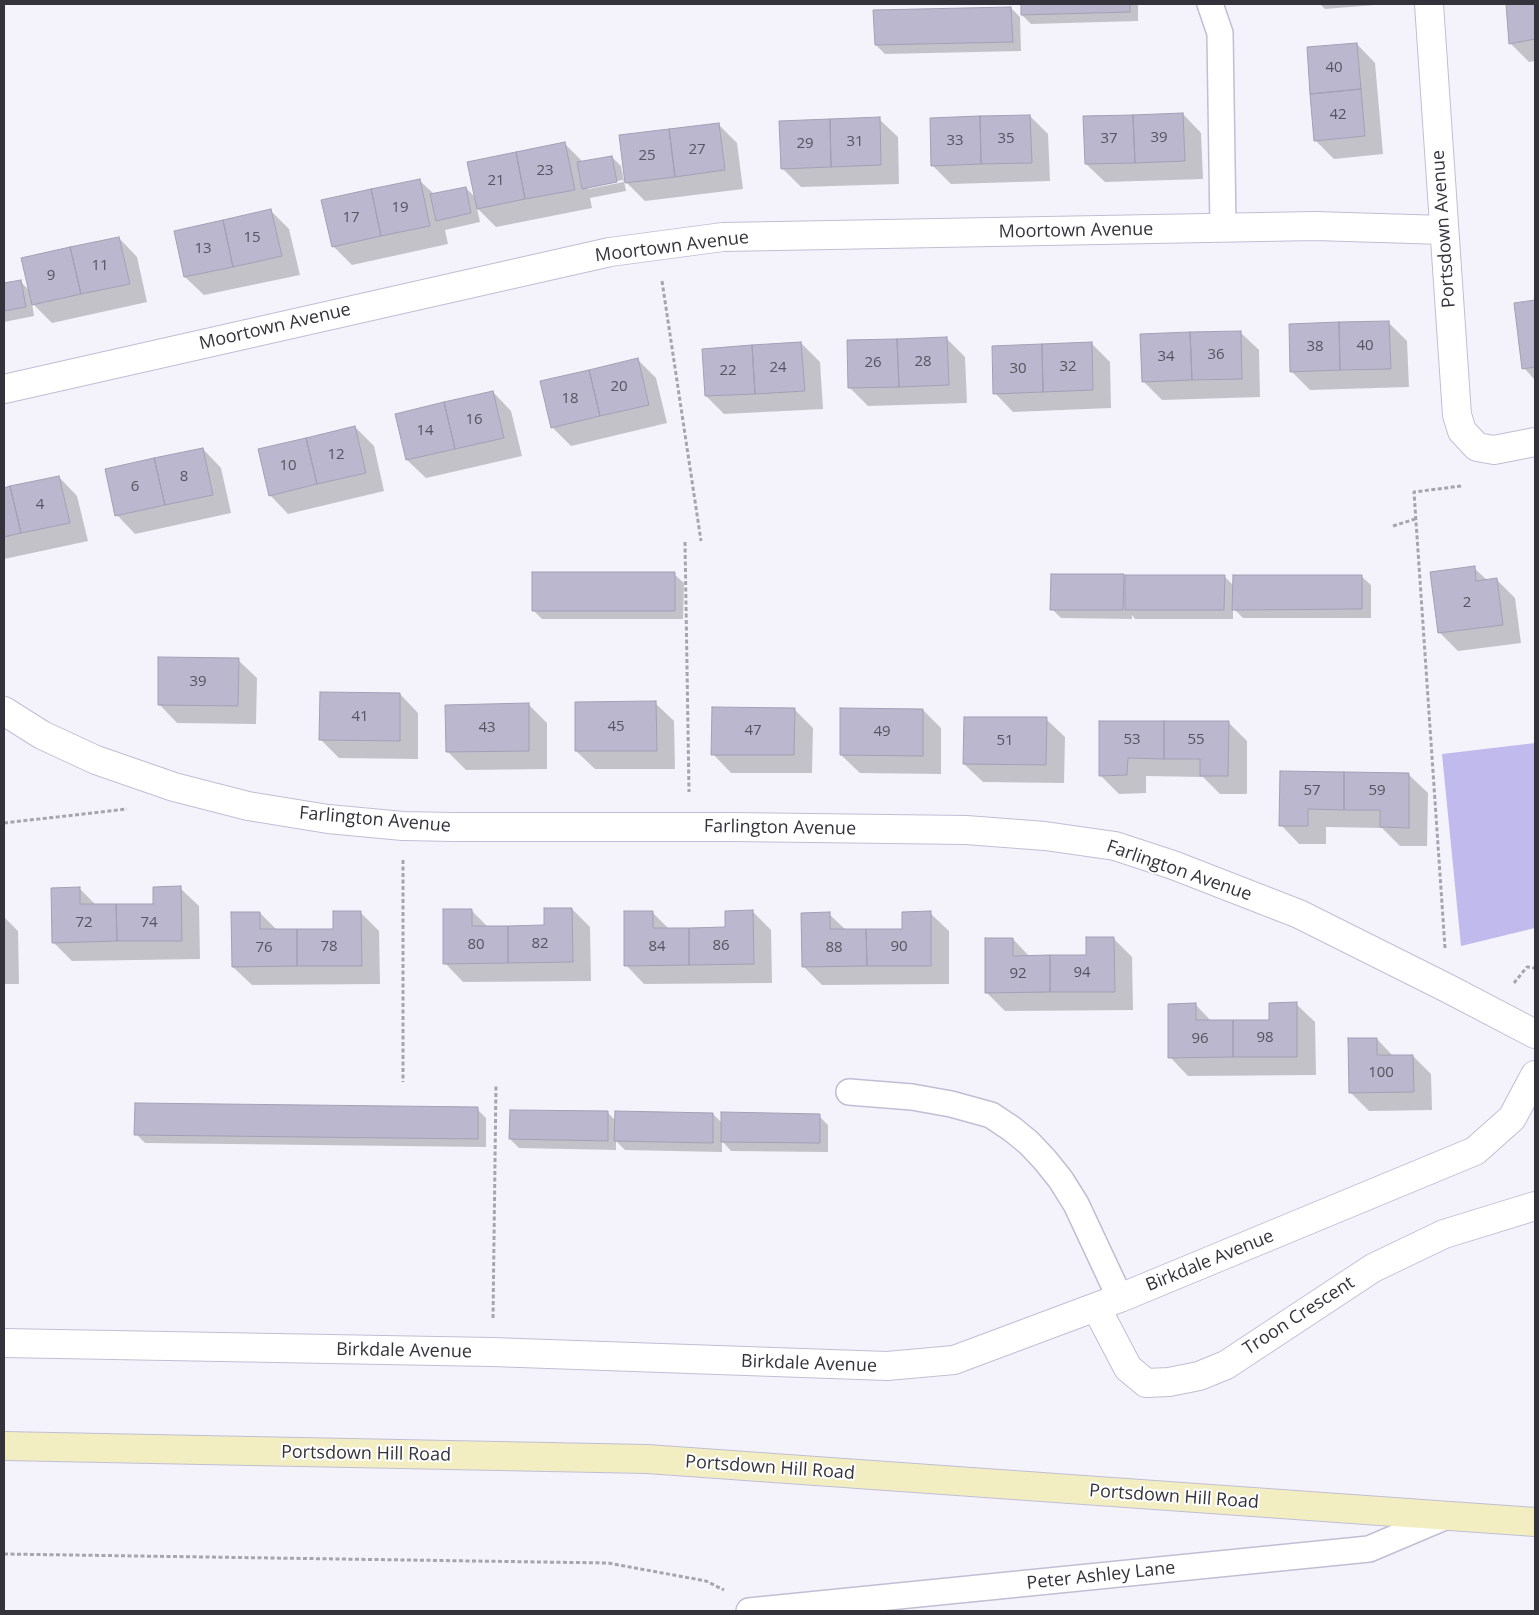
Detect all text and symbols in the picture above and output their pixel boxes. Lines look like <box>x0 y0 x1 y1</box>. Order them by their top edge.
house number: 40 <box>1325 59 1343 77</box>
house number: 42 <box>1329 106 1347 124</box>
house number: 39 <box>1150 129 1168 147</box>
house number: 35 <box>997 130 1015 148</box>
house number: 37 <box>1100 130 1118 148</box>
house number: 33 <box>946 132 964 150</box>
house number: 31 <box>846 133 864 151</box>
house number: 29 <box>796 135 814 153</box>
house number: 27 <box>688 141 706 159</box>
house number: 25 <box>638 147 656 165</box>
street label: Portsdown Avenue <box>1428 149 1460 309</box>
house number: 23 <box>536 162 554 180</box>
house number: 21 <box>487 172 505 190</box>
house number: 19 <box>391 199 409 217</box>
house number: 17 <box>342 209 360 227</box>
street label: Moortown Avenue <box>998 219 1154 243</box>
street label: Moortown Avenue <box>594 227 750 267</box>
house number: 15 <box>243 229 261 247</box>
house number: 13 <box>194 240 212 258</box>
house number: 11 <box>91 257 109 275</box>
house number: 9 <box>47 267 55 285</box>
street label: Moortown Avenue <box>197 299 353 355</box>
house number: 40 <box>1356 337 1374 355</box>
house number: 38 <box>1306 338 1324 356</box>
house number: 36 <box>1207 346 1225 364</box>
house number: 34 <box>1157 348 1175 366</box>
house number: 28 <box>914 353 932 371</box>
house number: 26 <box>864 354 882 372</box>
house number: 32 <box>1059 358 1077 376</box>
house number: 24 <box>769 359 787 377</box>
house number: 30 <box>1009 360 1027 378</box>
house number: 22 <box>719 362 737 380</box>
house number: 20 <box>610 378 628 396</box>
house number: 18 <box>561 390 579 408</box>
house number: 16 <box>465 411 483 429</box>
house number: 14 <box>416 422 434 440</box>
house number: 12 <box>327 446 345 464</box>
house number: 10 <box>279 457 297 475</box>
house number: 8 <box>180 468 188 486</box>
house number: 6 <box>131 478 139 496</box>
house number: 4 <box>36 496 44 514</box>
house number: 2 <box>1463 594 1471 612</box>
house number: 39 <box>189 673 207 691</box>
house number: 41 <box>351 708 369 726</box>
house number: 45 <box>607 718 625 736</box>
house number: 43 <box>478 719 496 737</box>
house number: 47 <box>744 722 762 740</box>
house number: 49 <box>873 723 891 741</box>
house number: 53 <box>1123 731 1141 749</box>
house number: 55 <box>1187 731 1205 749</box>
house number: 51 <box>996 732 1014 750</box>
house number: 57 <box>1303 782 1321 800</box>
house number: 59 <box>1368 782 1386 800</box>
street label: Farlington Avenue <box>298 803 452 837</box>
street label: Farlington Avenue <box>704 816 856 840</box>
street label: Farlington Avenue <box>1104 836 1254 906</box>
house number: 72 <box>75 914 93 932</box>
house number: 74 <box>140 914 158 932</box>
house number: 82 <box>531 935 549 953</box>
house number: 80 <box>467 936 485 954</box>
house number: 86 <box>712 937 730 955</box>
house number: 78 <box>320 938 338 956</box>
house number: 84 <box>648 938 666 956</box>
house number: 90 <box>890 938 908 956</box>
house number: 76 <box>255 939 273 957</box>
house number: 88 <box>825 939 843 957</box>
house number: 94 <box>1073 964 1091 982</box>
house number: 92 <box>1009 965 1027 983</box>
house number: 98 <box>1256 1029 1274 1047</box>
house number: 96 <box>1191 1030 1209 1048</box>
house number: 100 <box>1368 1064 1394 1082</box>
street label: Birkdale Avenue <box>1143 1226 1277 1296</box>
street label: Troon Crescent <box>1239 1272 1359 1360</box>
street label: Birkdale Avenue <box>336 1339 472 1363</box>
street label: Birkdale Avenue <box>741 1351 877 1377</box>
street label: Portsdown Hill Road <box>281 1442 451 1466</box>
street label: Portsdown Hill Road <box>684 1451 856 1485</box>
street label: Portsdown Hill Road <box>1088 1480 1260 1514</box>
street label: Peter Ashley Lane <box>1026 1557 1176 1595</box>

